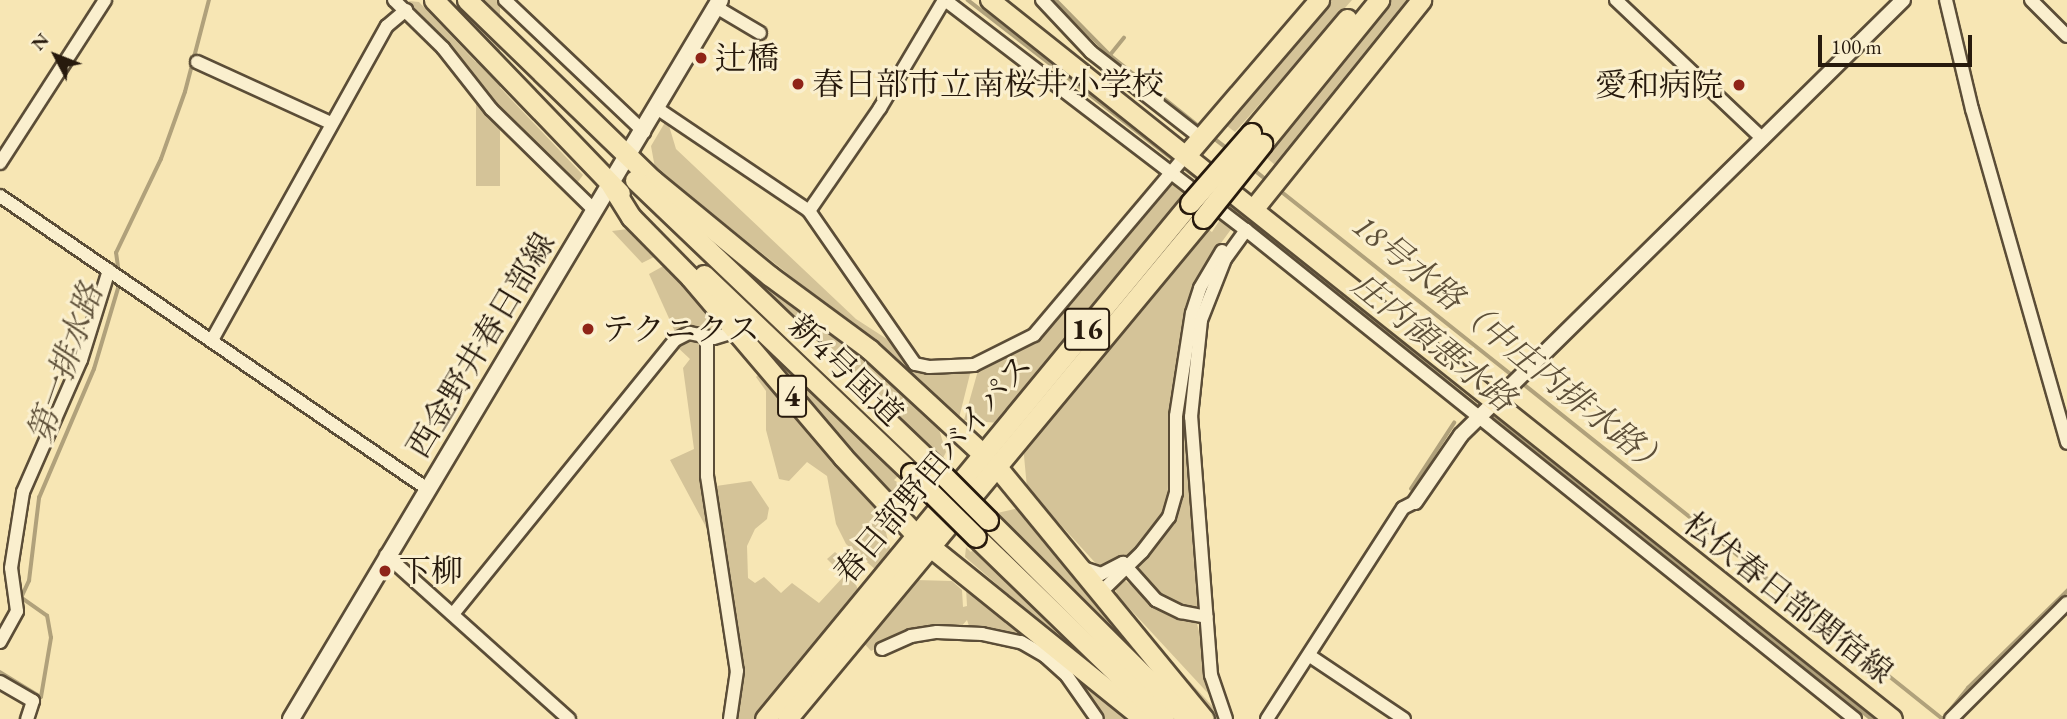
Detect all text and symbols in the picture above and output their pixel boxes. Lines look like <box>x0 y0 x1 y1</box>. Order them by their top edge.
north arrow <box>21 21 91 91</box>
scale bar <box>1822 21 1976 65</box>
text: N <box>26 28 54 56</box>
text: 100 m <box>1831 33 1882 60</box>
place label: 辻橋 <box>715 39 779 77</box>
marker: 辻橋 <box>693 50 709 66</box>
place label: 春日部市立南桜井小学校 <box>812 65 1164 103</box>
place label: 愛和病院 <box>1595 66 1723 104</box>
marker: 愛和病院 <box>1729 75 1749 95</box>
marker: 春日部市立南桜井小学校 <box>790 76 806 92</box>
water label: 18号水路（中庄内排水路） <box>1345 205 1677 485</box>
street label: 西金野井春日部線 <box>399 225 563 465</box>
water label: 庄内領悪水路 <box>1345 264 1523 420</box>
water label: 第一排水路 <box>19 279 111 447</box>
road number: 16 <box>1062 302 1112 356</box>
street label: 新4号国道 <box>781 306 911 434</box>
place label: テクニクス <box>602 310 762 348</box>
marker: テクニクス <box>580 321 596 337</box>
street label: 春日部野田バイパス <box>826 346 1040 592</box>
road number: 4 <box>776 370 808 422</box>
street label: 松伏春日部関宿線 <box>1675 504 1901 692</box>
place label: 下柳 <box>399 552 463 590</box>
marker: 下柳 <box>377 563 393 579</box>

